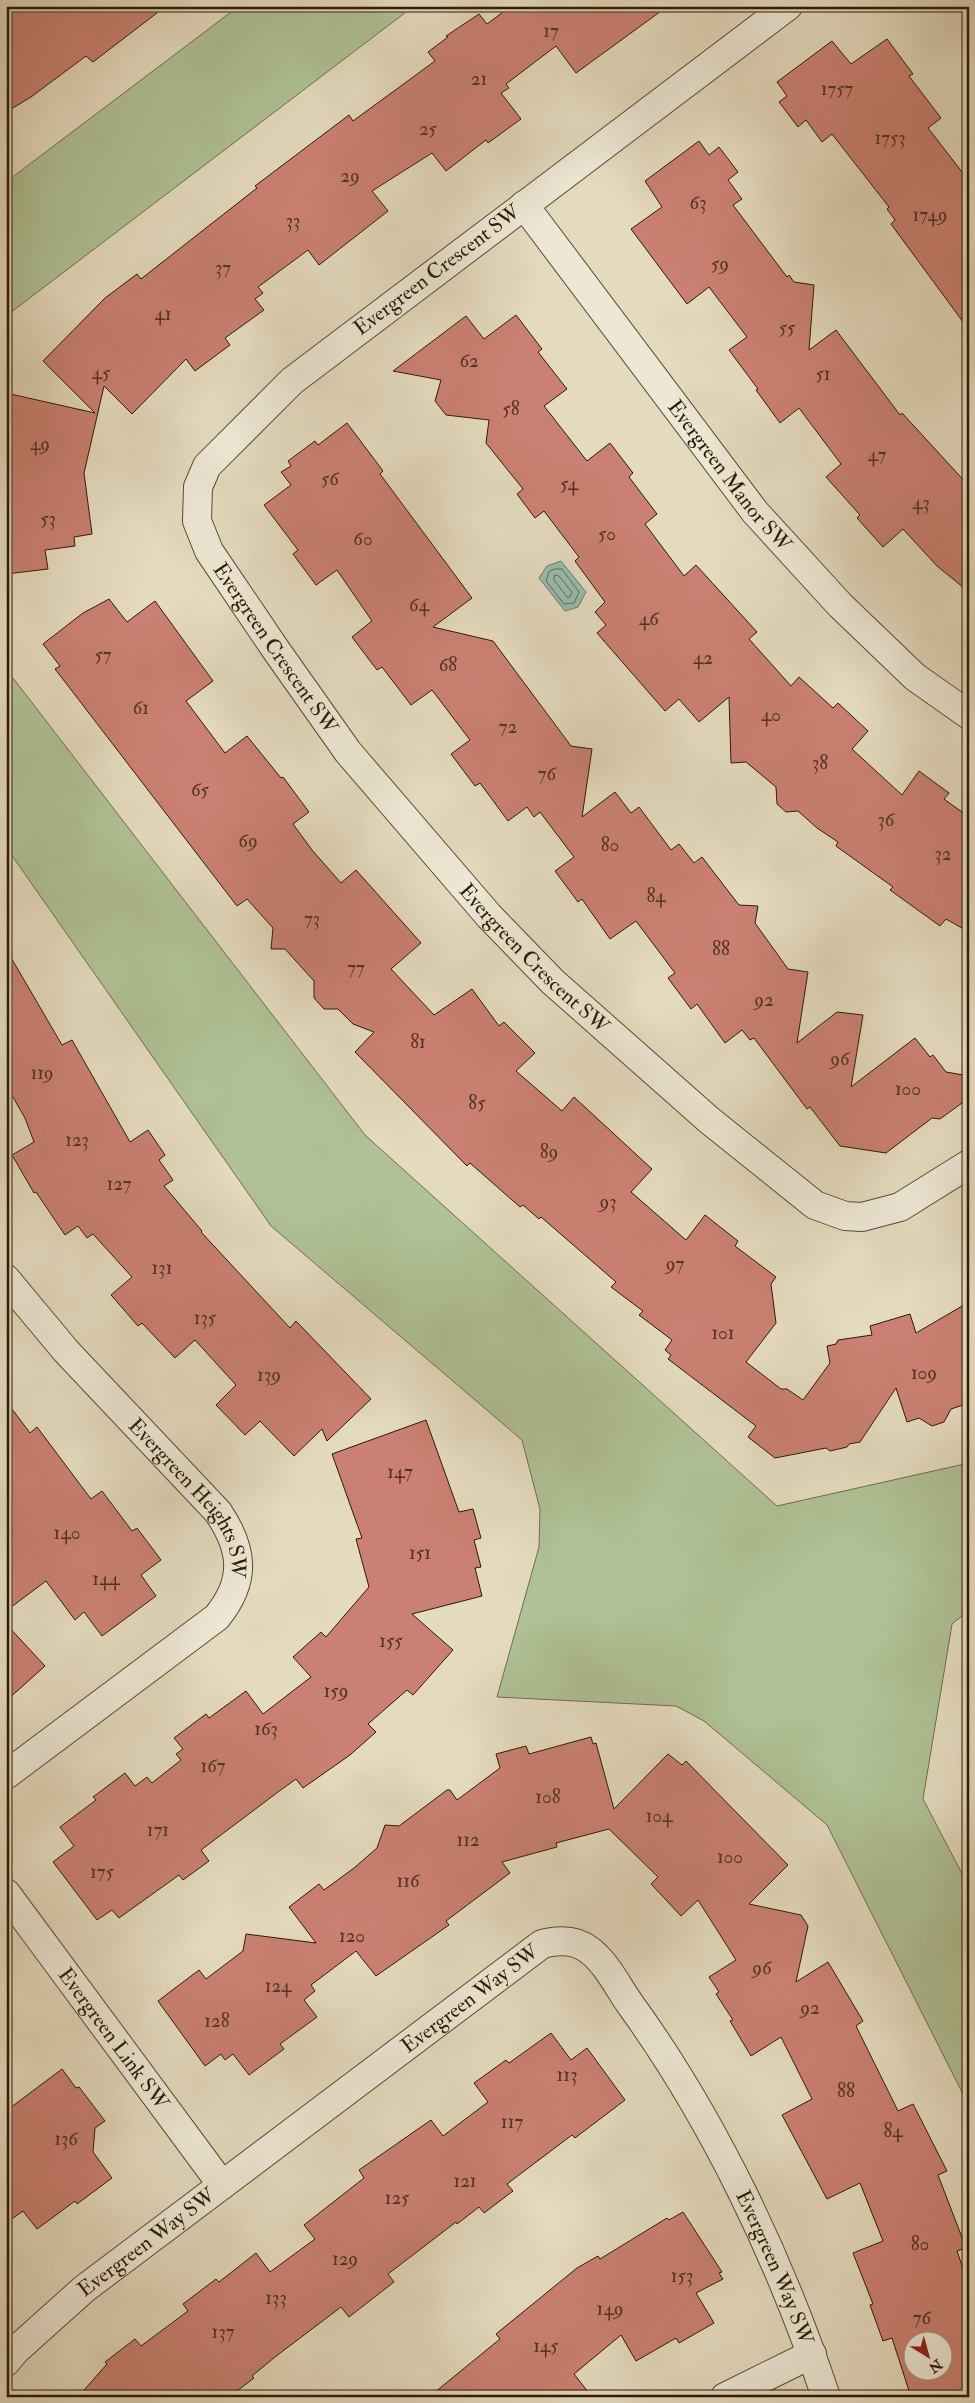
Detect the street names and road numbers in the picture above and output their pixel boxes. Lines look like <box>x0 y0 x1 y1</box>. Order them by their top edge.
street label: Evergreen Crescent SW <box>348 198 526 342</box>
street label: Evergreen Manor SW <box>662 394 798 558</box>
street label: Evergreen Crescent SW <box>207 557 345 739</box>
street label: Evergreen Crescent SW <box>453 878 616 1040</box>
street label: Evergreen Heights SW <box>123 1412 252 1579</box>
street label: Evergreen Way SW <box>396 1937 545 2059</box>
street label: Evergreen Link SW <box>52 1962 175 2115</box>
street label: Evergreen Way SW <box>72 2181 221 2303</box>
street label: Evergreen Way SW <box>730 2185 820 2349</box>

